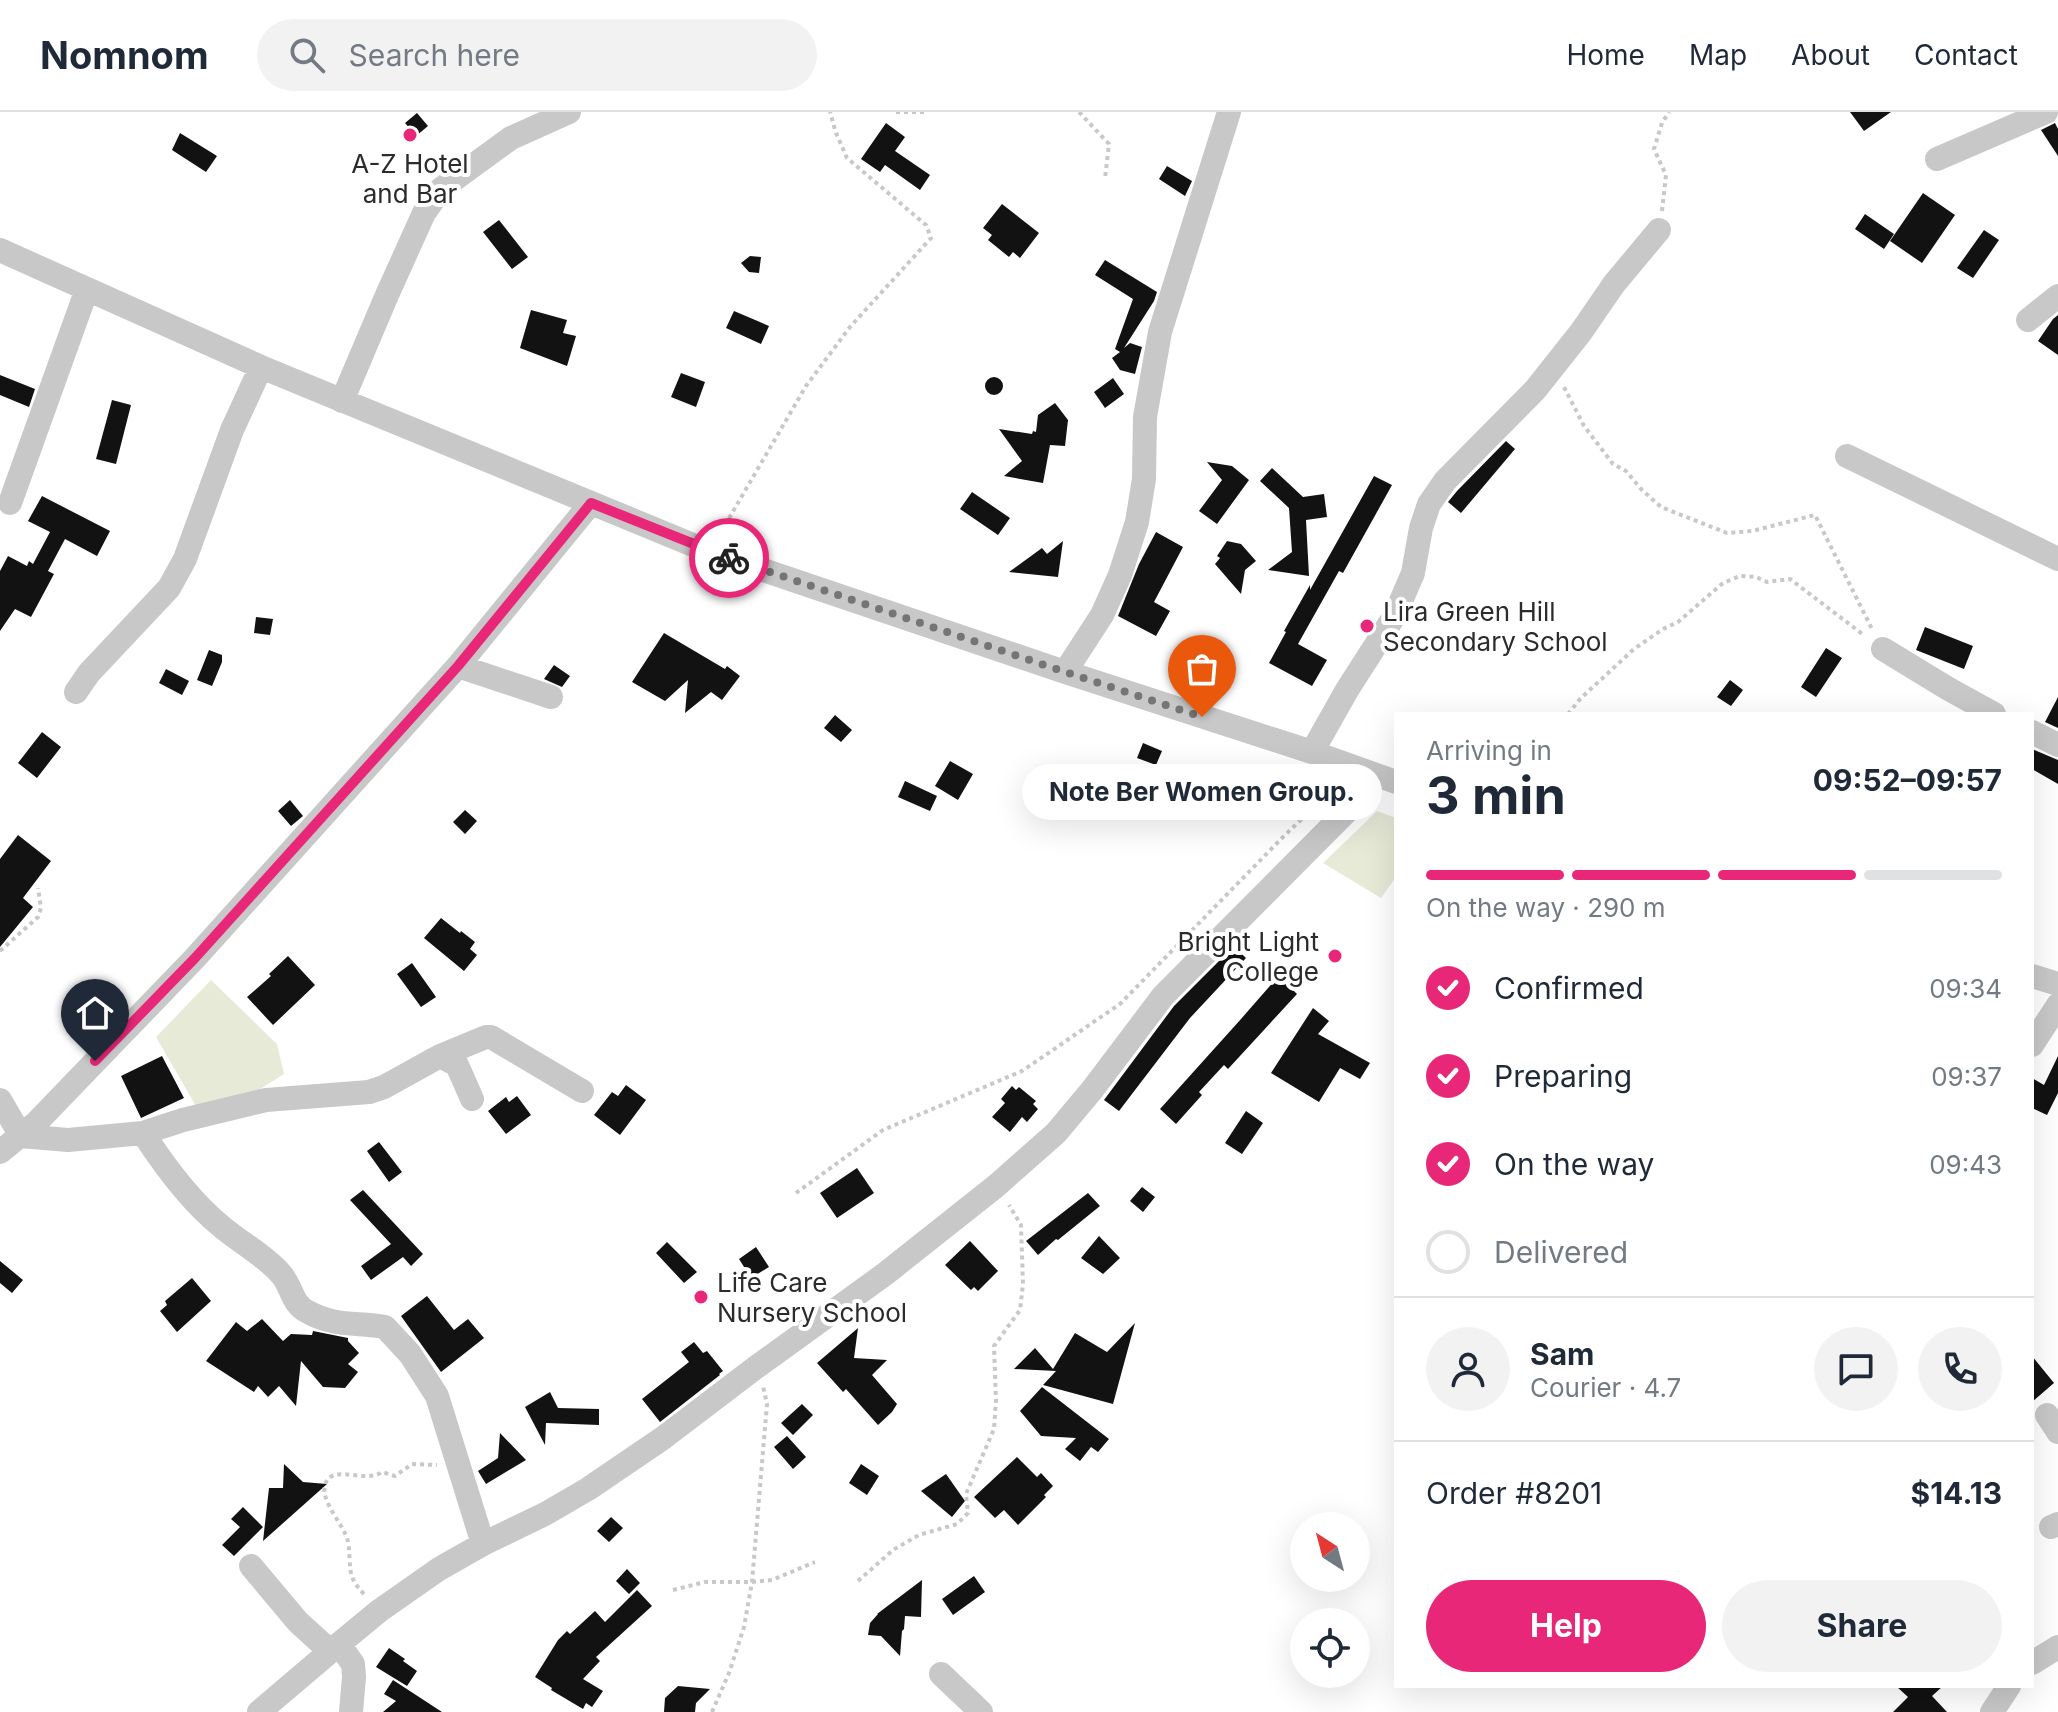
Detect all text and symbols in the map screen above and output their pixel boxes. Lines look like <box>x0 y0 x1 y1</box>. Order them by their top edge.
search box <box>257 19 817 91</box>
text: Nomnom <box>40 32 209 78</box>
icon: search <box>285 33 329 77</box>
text: Search here <box>349 37 520 73</box>
text: Home <box>1566 38 1645 72</box>
text: Map <box>1689 38 1747 72</box>
text: About <box>1791 38 1870 72</box>
text: Contact <box>1914 38 2018 72</box>
marker: A-Z Hotel and Bar <box>401 126 419 144</box>
place label: A-Z Hotel and Bar <box>351 148 469 209</box>
courier <box>689 518 769 598</box>
icon: bike <box>707 536 751 580</box>
place label: Lira Green Hill Secondary School <box>1383 596 1608 657</box>
marker: Lira Green Hill Secondary School <box>1358 617 1376 635</box>
pin <box>1168 635 1236 717</box>
icon: bag <box>1180 647 1224 691</box>
text: Arriving in <box>1426 735 1552 766</box>
text: 09:52–09:57 <box>1813 762 2002 798</box>
text: 3 min <box>1426 764 1566 827</box>
callout: Note Ber Women Group. <box>1022 765 1382 821</box>
text: Note Ber Women Group. <box>1049 776 1355 807</box>
text: On the way · 290 m <box>1426 892 1666 923</box>
place label: Bright Light College <box>1178 926 1319 987</box>
marker: Bright Light College <box>1326 947 1344 965</box>
icon: check <box>1426 966 1470 1010</box>
text: Confirmed <box>1494 970 1644 1006</box>
text: 09:34 <box>1929 973 2002 1004</box>
pin <box>61 979 129 1061</box>
icon: home <box>73 991 117 1035</box>
icon: check <box>1426 1054 1470 1098</box>
text: Preparing <box>1494 1058 1632 1094</box>
text: 09:37 <box>1931 1061 2002 1092</box>
icon: check <box>1426 1142 1470 1186</box>
text: On the way <box>1494 1146 1654 1182</box>
text: 09:43 <box>1929 1149 2002 1180</box>
text: Delivered <box>1494 1234 1628 1270</box>
place label: Life Care Nursery School <box>717 1267 907 1328</box>
marker: Life Care Nursery School <box>692 1288 710 1306</box>
button: person <box>1426 1327 1510 1411</box>
button: chat <box>1814 1327 1898 1411</box>
button: phone <box>1918 1327 2002 1411</box>
text: Sam <box>1530 1336 1594 1372</box>
text: Courier · 4.7 <box>1530 1372 1681 1403</box>
text: Order #8201 <box>1426 1475 1602 1511</box>
text: $14.13 <box>1911 1475 2002 1511</box>
north arrow <box>1290 1512 1370 1592</box>
map controls <box>1290 1512 1370 1688</box>
button: Help <box>1426 1580 1706 1672</box>
button: Share <box>1722 1580 2002 1672</box>
button: locate <box>1290 1608 1370 1688</box>

